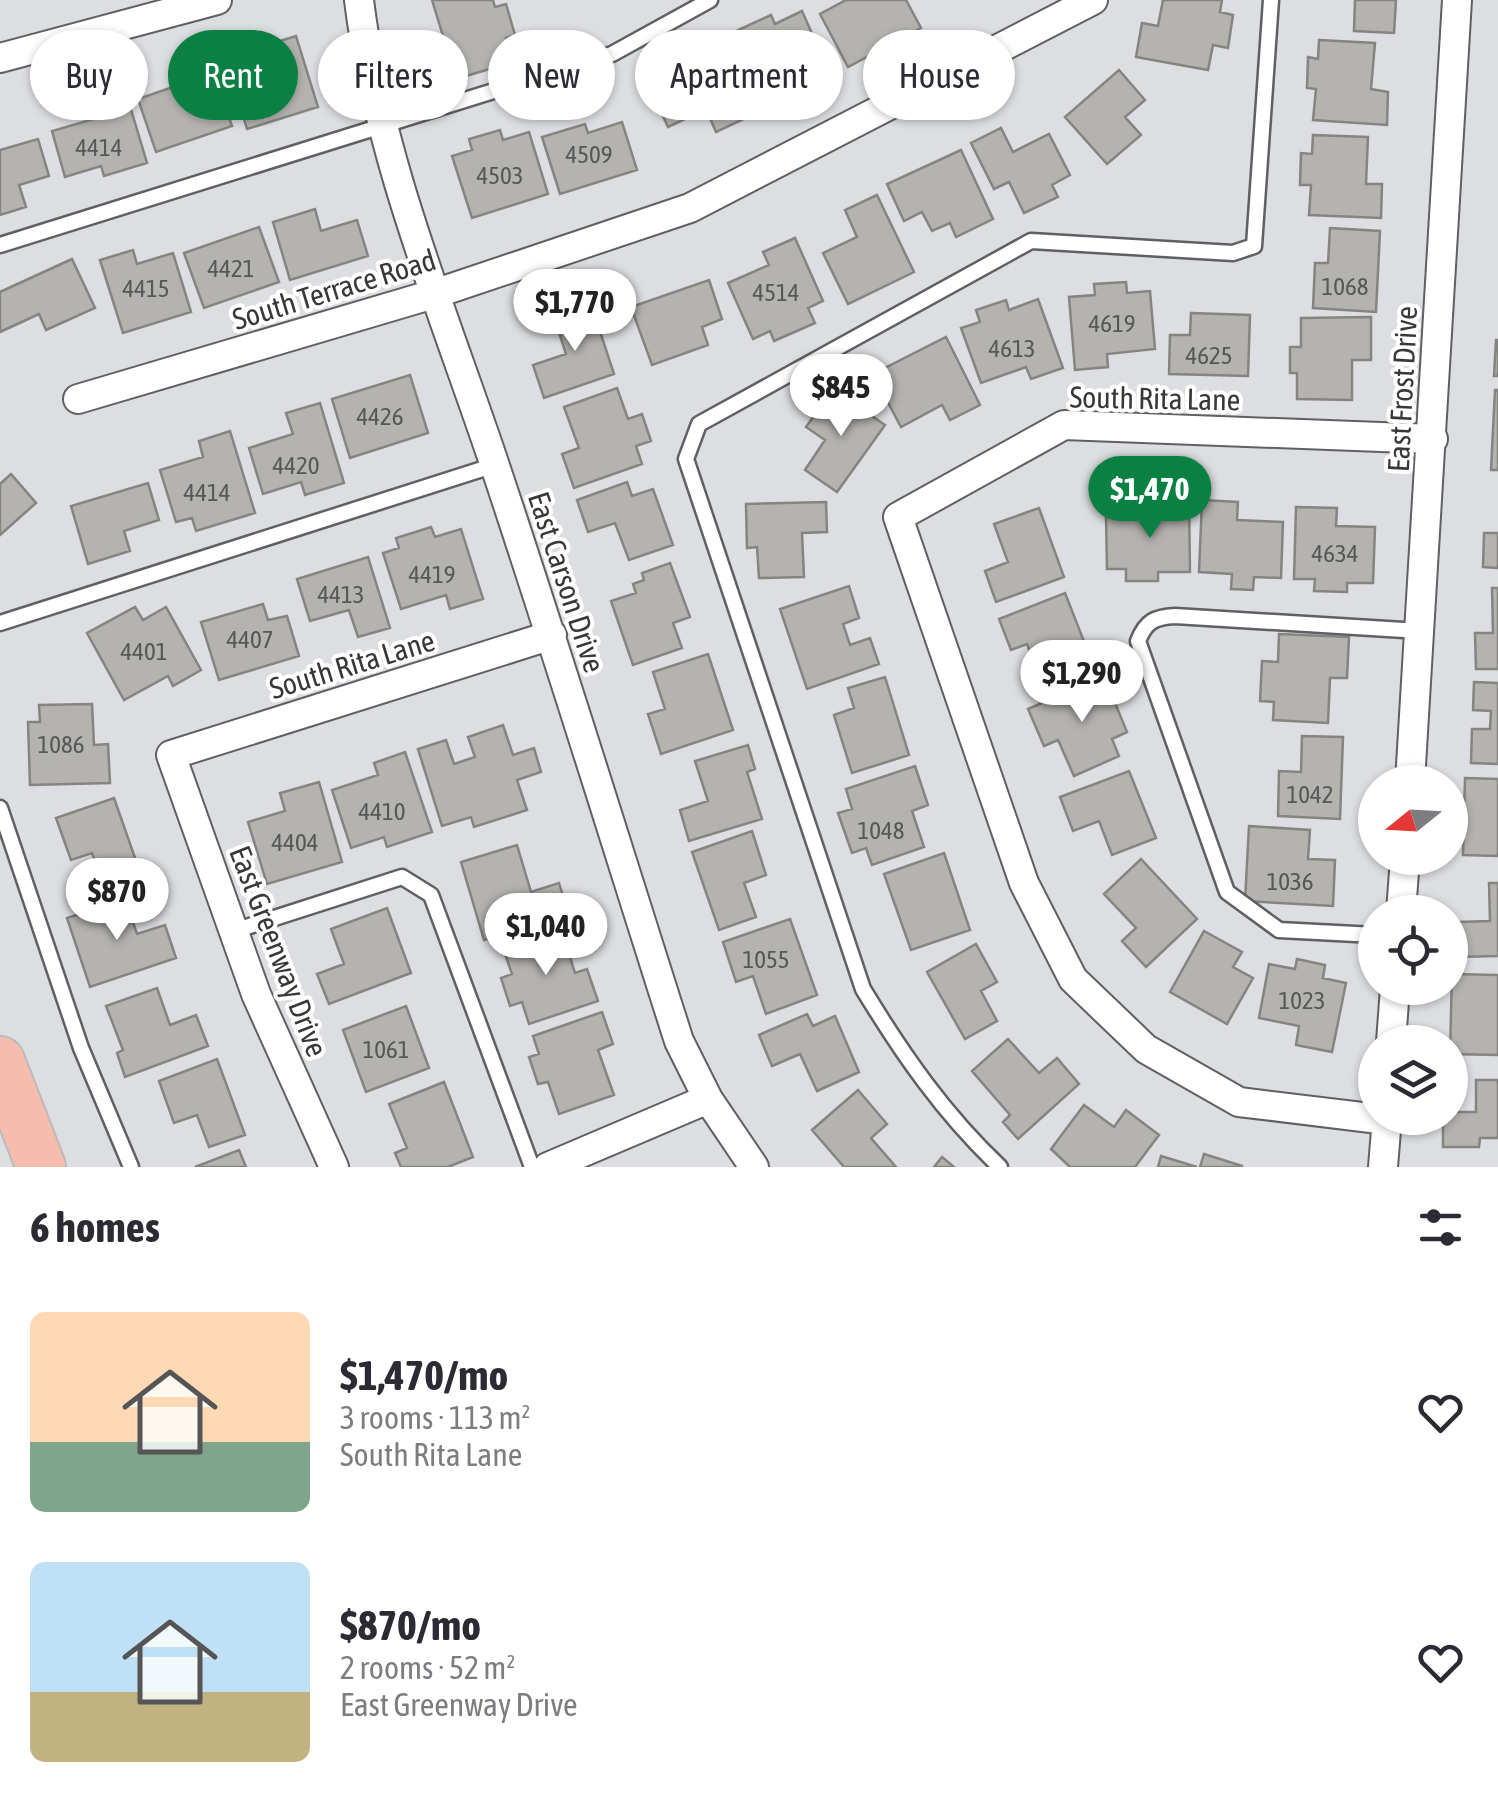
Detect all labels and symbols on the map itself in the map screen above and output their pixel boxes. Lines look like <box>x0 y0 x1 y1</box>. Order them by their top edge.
house number: 4414 <box>75 133 123 161</box>
house number: 4509 <box>565 140 613 168</box>
house number: 4503 <box>476 161 524 189</box>
street label: South Terrace Road <box>228 242 440 336</box>
house number: 4421 <box>207 254 255 282</box>
pin: $1,770 <box>494 269 656 354</box>
house number: 1068 <box>1321 272 1369 300</box>
house number: 4415 <box>122 274 170 302</box>
house number: 4514 <box>752 278 800 306</box>
street label: East Frost Drive <box>1381 305 1423 473</box>
house number: 4619 <box>1088 309 1136 337</box>
house number: 4613 <box>988 334 1036 362</box>
house number: 4625 <box>1185 341 1233 369</box>
pin: $845 <box>782 354 900 439</box>
street label: South Rita Lane <box>1069 380 1241 416</box>
house number: 4426 <box>356 402 404 430</box>
house number: 4420 <box>272 451 320 479</box>
pin: $1,470 <box>1069 456 1231 541</box>
house number: 4414 <box>183 478 231 506</box>
street label: East Carson Drive <box>522 487 612 677</box>
house number: 4634 <box>1311 539 1359 567</box>
house number: 4419 <box>408 560 456 588</box>
house number: 4413 <box>317 580 365 608</box>
street label: South Rita Lane <box>265 623 439 705</box>
house number: 4407 <box>226 625 274 653</box>
house number: 4401 <box>120 637 168 665</box>
pin: $1,290 <box>1001 640 1163 725</box>
house number: 1086 <box>37 730 85 758</box>
north arrow <box>1358 765 1468 875</box>
house number: 1042 <box>1286 780 1334 808</box>
house number: 4410 <box>358 797 406 825</box>
house number: 1048 <box>857 816 905 844</box>
house number: 4404 <box>271 828 319 856</box>
street label: East Greenway Drive <box>223 841 335 1061</box>
pin: $870 <box>58 858 176 943</box>
house number: 1036 <box>1266 867 1314 895</box>
pin: $1,040 <box>465 893 627 978</box>
house number: 1055 <box>742 945 790 973</box>
house number: 1023 <box>1278 986 1326 1014</box>
house number: 1061 <box>362 1035 410 1063</box>

